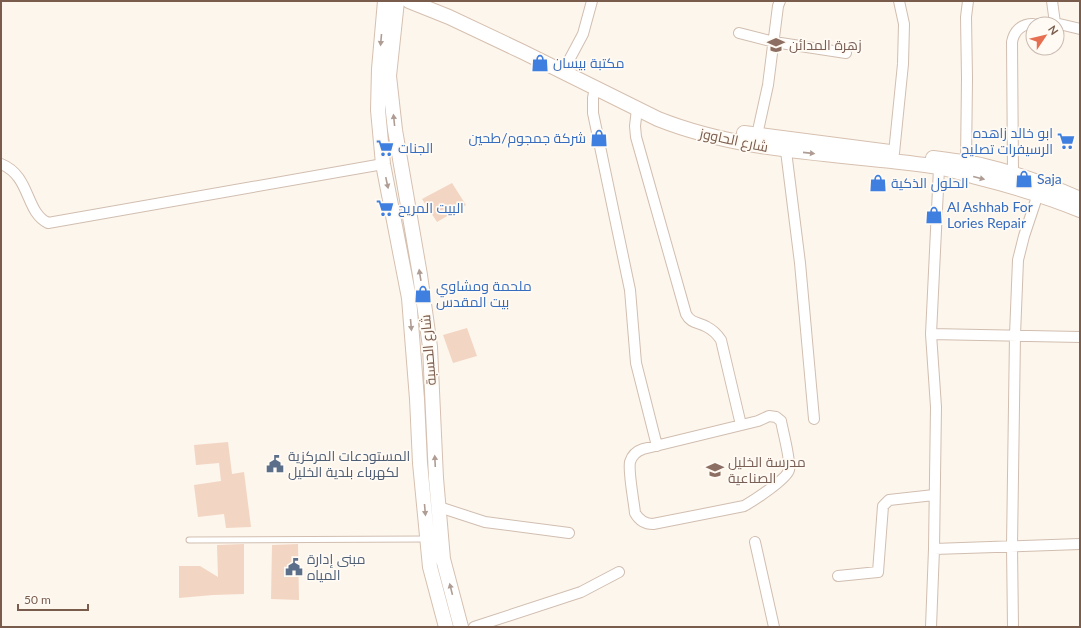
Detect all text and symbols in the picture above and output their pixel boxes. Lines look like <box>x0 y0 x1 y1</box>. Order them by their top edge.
north arrow <box>1025 16 1065 56</box>
text: N <box>1046 23 1061 37</box>
one-way arrow <box>378 34 385 46</box>
school or university icon: زهرة المدائن <box>766 35 786 55</box>
place label: زهرة المدائن <box>789 36 862 53</box>
shop icon: مكتبة بيسان <box>530 53 550 73</box>
place label: مكتبة بيسان <box>553 54 624 71</box>
one-way arrow <box>391 114 397 126</box>
street label: شارع الحاووز <box>697 124 770 156</box>
place label: ابو خالد زاهده الرسيفرات تصليح <box>961 124 1053 158</box>
shop icon: شركة جمجوم/طحين <box>589 128 609 148</box>
place label: شركة جمجوم/طحين <box>468 129 586 148</box>
supermarket icon: ابو خالد زاهده الرسيفرات تصليح <box>1056 131 1076 151</box>
supermarket icon: الجنات <box>375 138 395 158</box>
place label: الجنات <box>398 139 433 156</box>
one-way arrow <box>803 150 815 156</box>
shop icon: Saja <box>1014 169 1034 189</box>
place label: Saja <box>1037 170 1062 187</box>
shop icon: الحلول الذكية <box>868 173 888 193</box>
place label: الحلول الذكية <box>891 174 968 192</box>
one-way arrow <box>973 175 985 181</box>
one-way arrow <box>384 177 390 189</box>
supermarket icon: البيت المريح <box>375 198 395 218</box>
place label: Al Ashhab For Lories Repair <box>947 198 1033 231</box>
place label: البيت المريح <box>398 199 464 217</box>
shop icon: Al Ashhab For Lories Repair <box>924 205 944 225</box>
one-way arrow <box>417 269 423 281</box>
place label: ملحمة ومشاوي بيت المقدس <box>436 277 532 310</box>
shop icon: ملحمة ومشاوي بيت المقدس <box>413 284 433 304</box>
street label: شارع الحسبة <box>416 314 440 386</box>
one-way arrow <box>408 319 415 331</box>
place label: المستودعات المركزية لكهرباء بلدية الخليل <box>288 447 410 480</box>
place label: مدرسة الخليل الصناعية <box>728 453 806 486</box>
public building icon: المستودعات المركزية لكهرباء بلدية الخليل <box>265 454 285 474</box>
one-way arrow <box>432 455 439 467</box>
school or university icon: مدرسة الخليل الصناعية <box>705 460 725 480</box>
one-way arrow <box>421 504 428 516</box>
place label: مبنى إدارة المياه <box>307 550 365 583</box>
public building icon: مبنى إدارة المياه <box>284 557 304 577</box>
one-way arrow <box>448 583 454 595</box>
scale bar <box>18 586 88 612</box>
text: 50 m <box>24 592 51 607</box>

